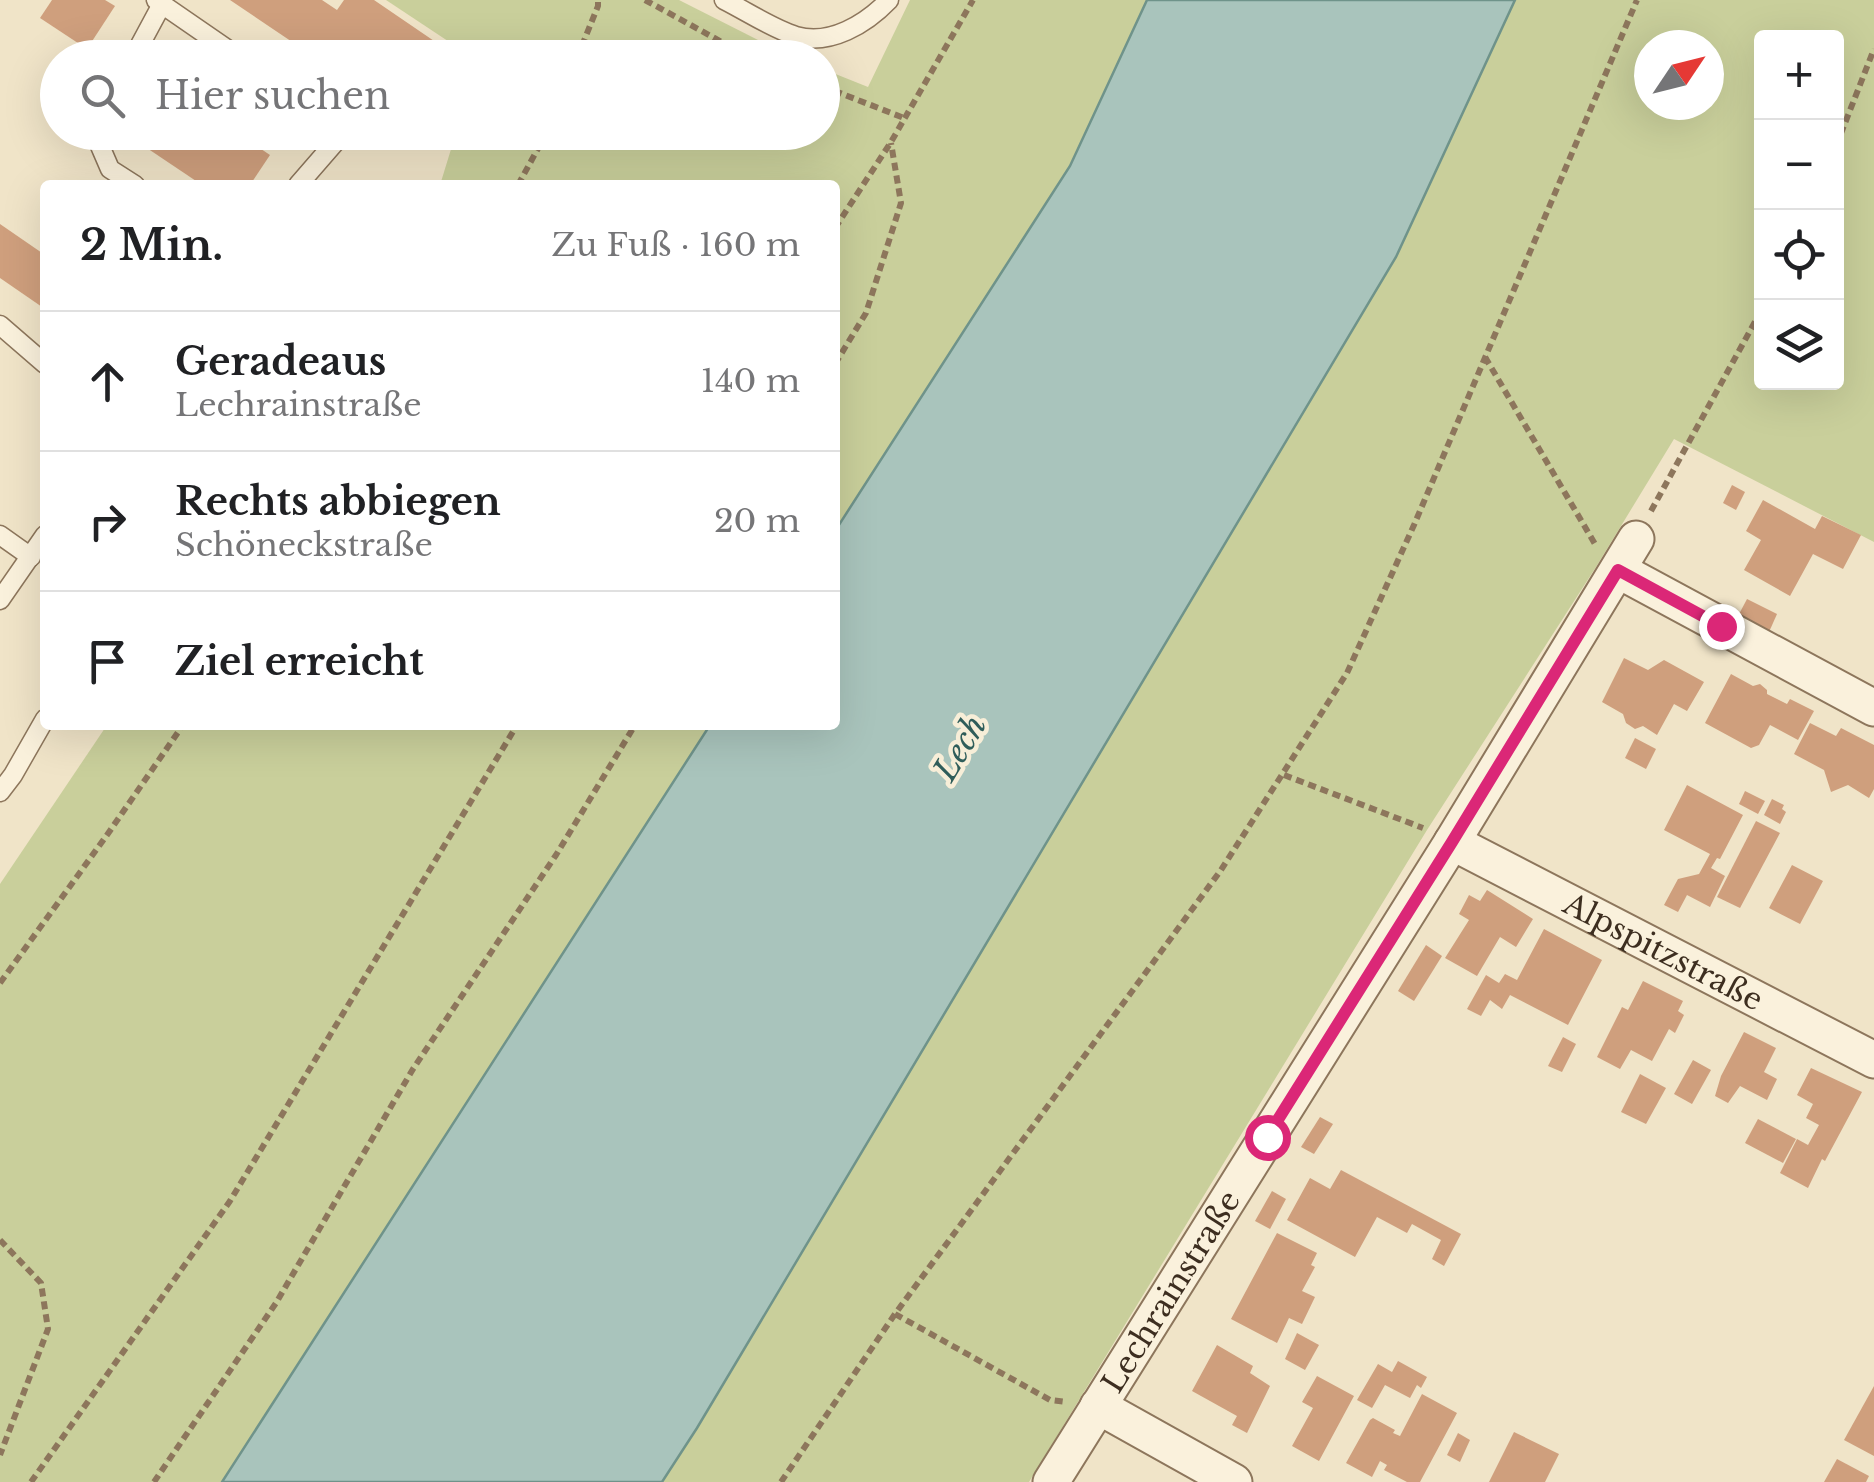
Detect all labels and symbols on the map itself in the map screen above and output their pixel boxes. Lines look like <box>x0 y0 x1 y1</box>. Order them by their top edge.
north arrow <box>1634 30 1724 120</box>
route end <box>1699 604 1745 650</box>
water label: Lech <box>924 708 995 789</box>
street label: Alpspitzstraße <box>1557 884 1769 1018</box>
route start <box>1245 1115 1291 1161</box>
street label: Lechrainstraße <box>1093 1184 1248 1399</box>

